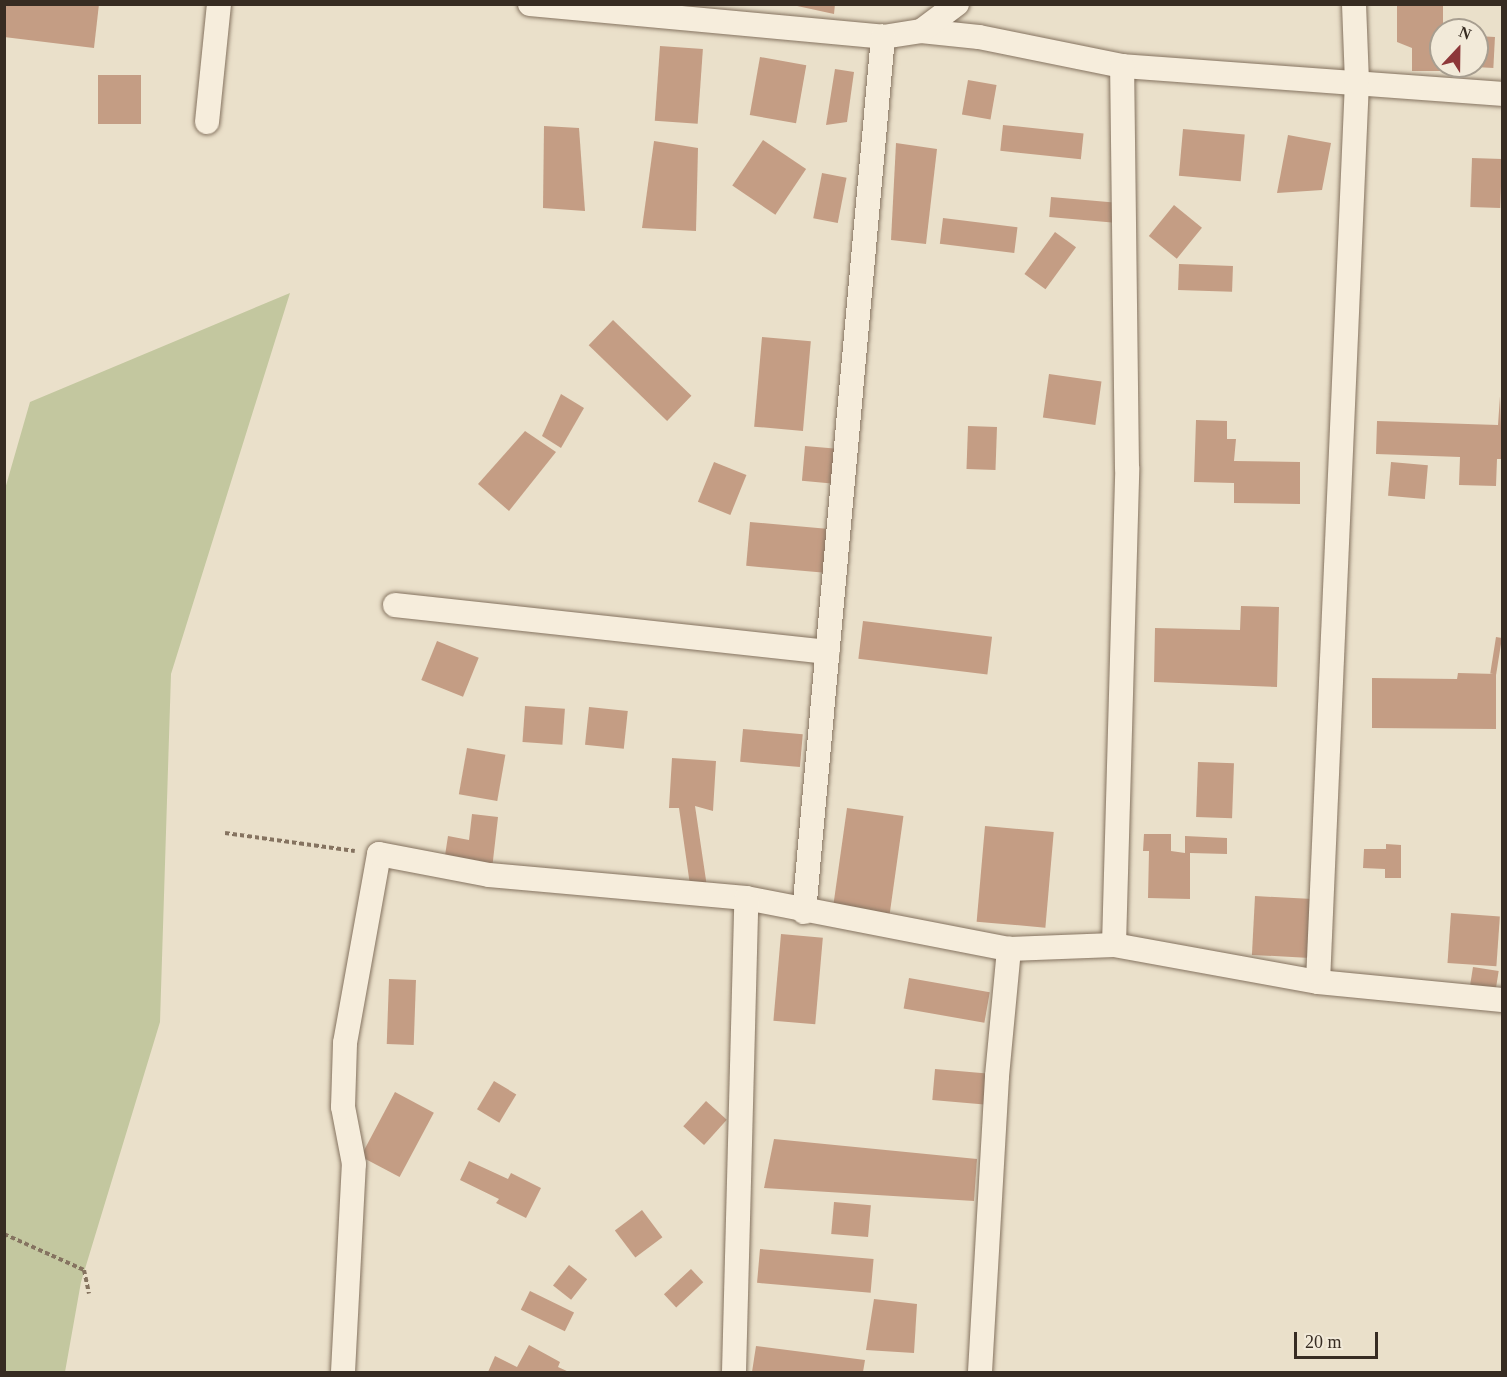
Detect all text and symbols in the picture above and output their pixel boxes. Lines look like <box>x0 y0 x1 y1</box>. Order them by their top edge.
north arrow <box>1429 18 1489 78</box>
text: N <box>1457 23 1474 43</box>
scale bar <box>1297 1320 1381 1358</box>
text: 20 m <box>1305 1332 1342 1352</box>

